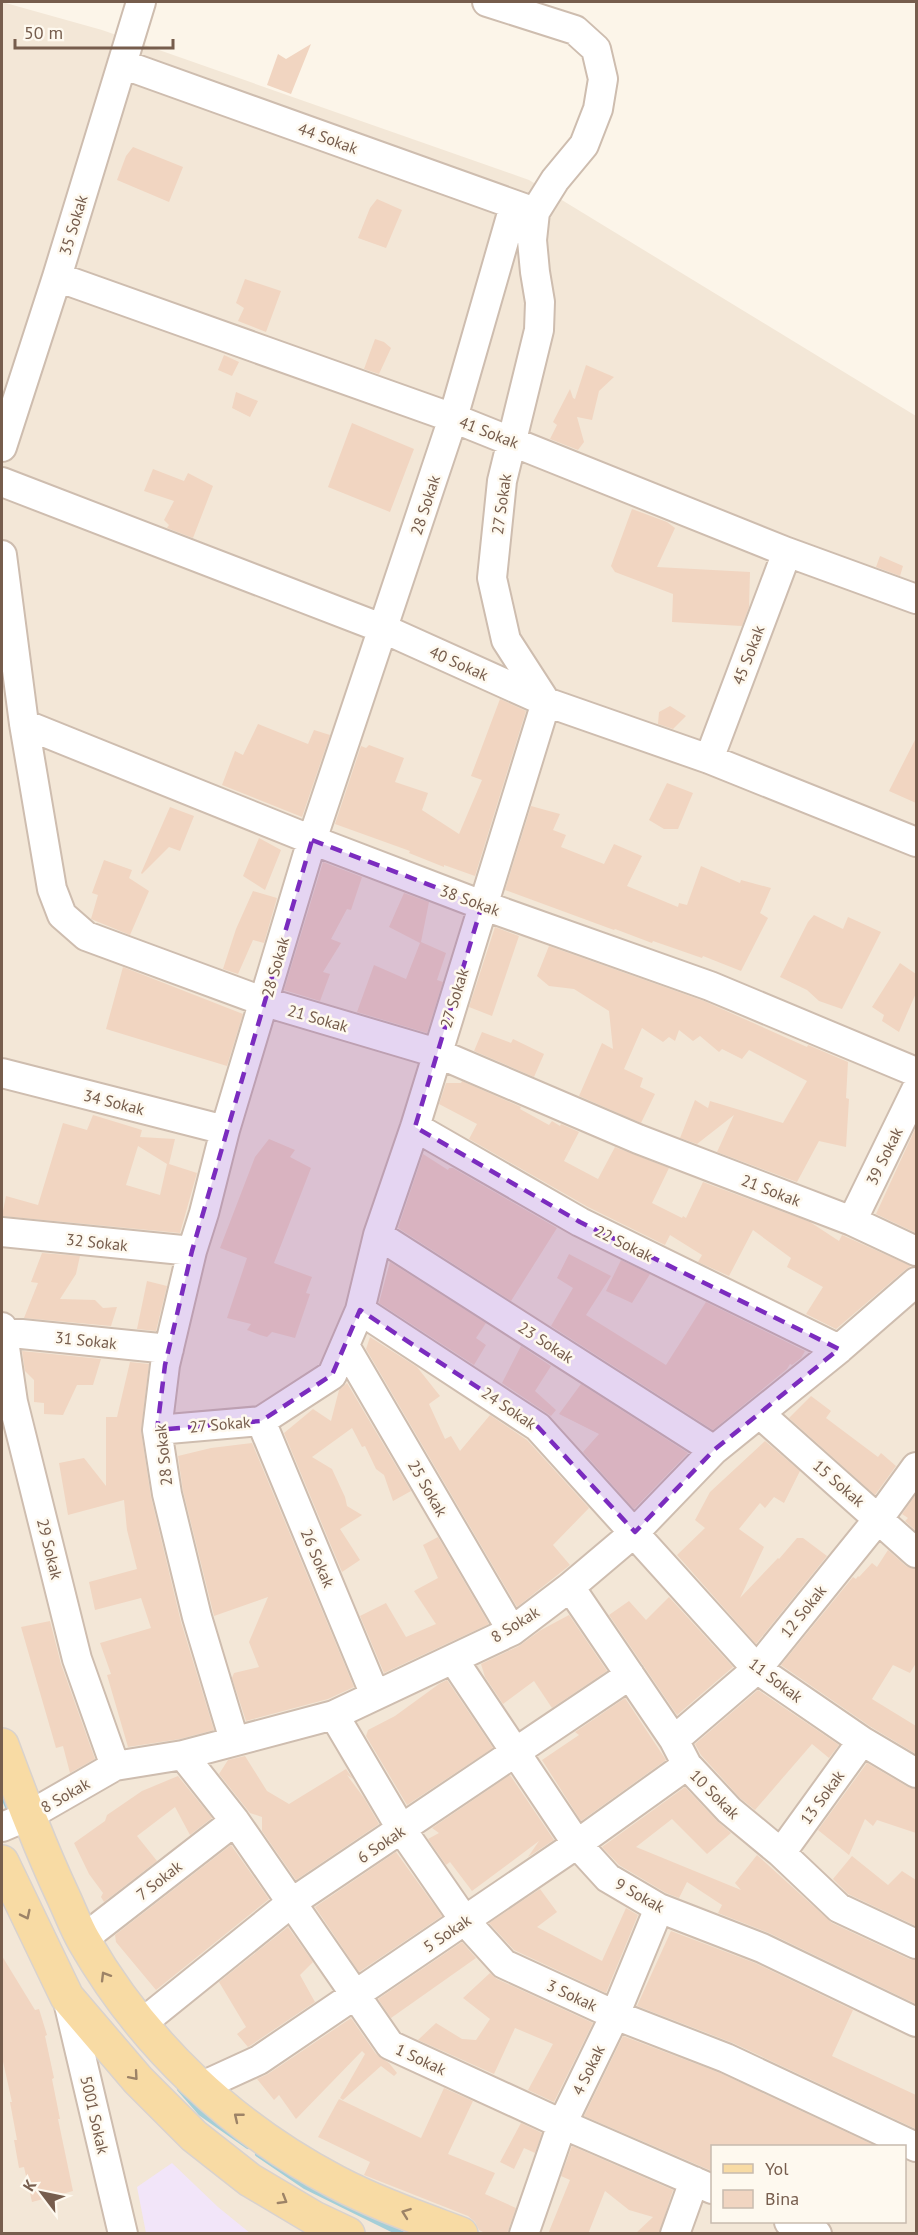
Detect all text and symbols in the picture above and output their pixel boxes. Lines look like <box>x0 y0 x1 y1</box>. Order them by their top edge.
scale bar <box>15 12 172 50</box>
text: 50 m <box>24 21 63 44</box>
street label: 44 Sokak <box>295 118 361 158</box>
street label: 35 Sokak <box>54 192 92 258</box>
street label: 41 Sokak <box>456 412 522 453</box>
street label: 28 Sokak <box>406 472 444 538</box>
street label: 27 Sokak <box>487 472 515 536</box>
street label: 45 Sokak <box>728 622 769 688</box>
street label: 40 Sokak <box>427 641 492 685</box>
street label: 38 Sokak <box>437 880 503 920</box>
street label: 28 Sokak <box>257 934 293 1000</box>
street label: 27 Sokak <box>435 966 473 1030</box>
street label: 21 Sokak <box>285 1000 351 1036</box>
street label: 34 Sokak <box>81 1085 147 1119</box>
street label: 39 Sokak <box>861 1123 907 1188</box>
street label: 21 Sokak <box>738 1170 804 1211</box>
street label: 22 Sokak <box>592 1220 657 1266</box>
street label: 32 Sokak <box>65 1229 129 1255</box>
street label: 23 Sokak <box>515 1317 578 1367</box>
street label: 31 Sokak <box>54 1327 118 1353</box>
street label: 24 Sokak <box>478 1382 541 1434</box>
street label: 27 Sokak <box>189 1411 252 1437</box>
street label: 28 Sokak <box>150 1423 176 1487</box>
street label: 15 Sokak <box>809 1455 869 1511</box>
street label: 25 Sokak <box>404 1456 452 1520</box>
street label: 29 Sokak <box>33 1516 67 1582</box>
street label: 26 Sokak <box>297 1526 339 1591</box>
street label: 12 Sokak <box>776 1580 831 1641</box>
street label: 8 Sokak <box>487 1601 543 1647</box>
street label: 11 Sokak <box>745 1653 807 1707</box>
street label: 10 Sokak <box>686 1765 744 1823</box>
street label: 13 Sokak <box>796 1766 849 1828</box>
street label: 8 Sokak <box>37 1773 93 1817</box>
street label: 6 Sokak <box>353 1821 409 1867</box>
street label: 7 Sokak <box>132 1856 186 1904</box>
street label: 9 Sokak <box>612 1873 668 1917</box>
one-way arrow <box>19 1908 31 1919</box>
street label: 5 Sokak <box>419 1910 475 1956</box>
one-way arrow <box>101 1972 113 1982</box>
street label: 3 Sokak <box>544 1975 601 2015</box>
street label: 1 Sokak <box>393 2039 450 2079</box>
street label: 4 Sokak <box>567 2041 609 2098</box>
one-way arrow <box>127 2069 138 2080</box>
street label: 5001 Sokak <box>76 2074 114 2156</box>
one-way arrow <box>234 2114 245 2125</box>
legend <box>711 2145 906 2223</box>
text: Yol <box>765 2157 789 2180</box>
north arrow <box>12 2163 72 2223</box>
text: K <box>18 2175 40 2195</box>
text: Bina <box>765 2187 799 2210</box>
one-way arrow <box>277 2192 287 2204</box>
one-way arrow <box>402 2208 412 2221</box>

